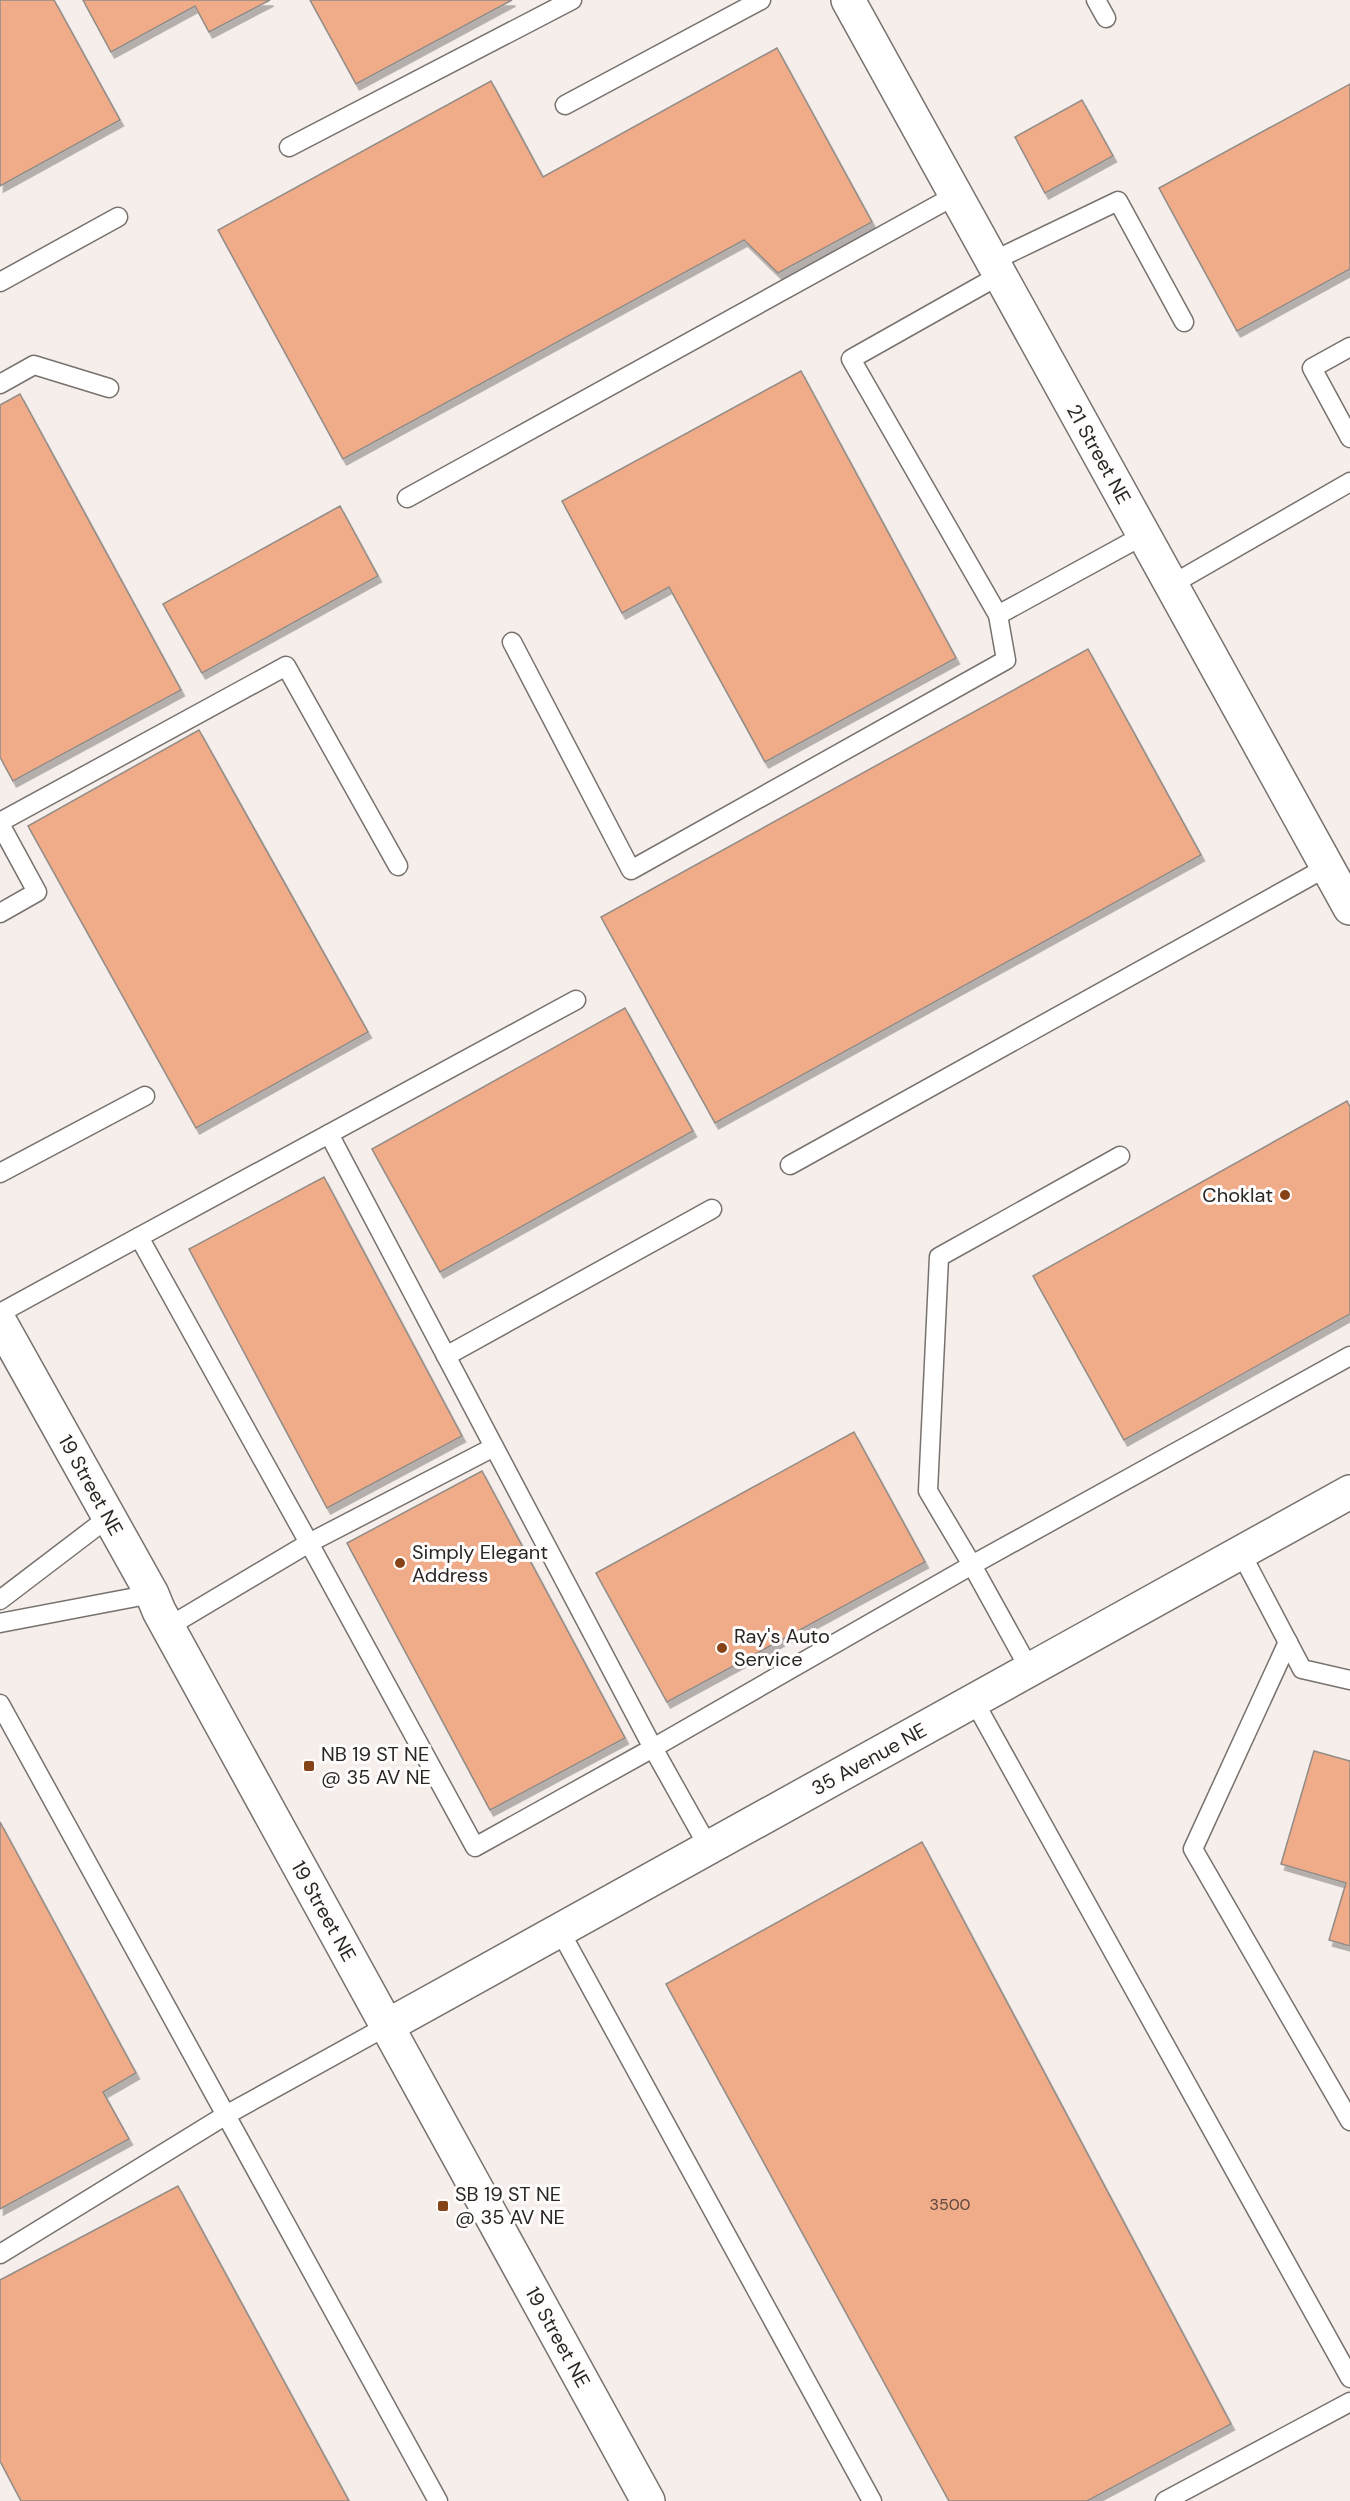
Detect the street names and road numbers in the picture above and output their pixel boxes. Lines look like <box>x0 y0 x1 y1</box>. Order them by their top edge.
street label: 21 Street NE <box>1061 400 1137 508</box>
street label: 19 Street NE <box>53 1430 129 1540</box>
street label: 35 Avenue NE <box>807 1717 931 1801</box>
street label: 19 Street NE <box>286 1856 362 1966</box>
street label: 19 Street NE <box>520 2282 596 2392</box>

